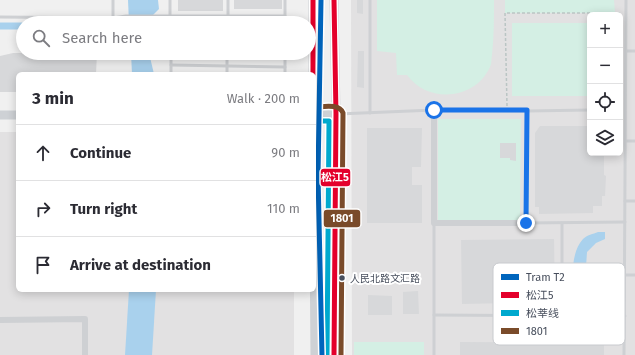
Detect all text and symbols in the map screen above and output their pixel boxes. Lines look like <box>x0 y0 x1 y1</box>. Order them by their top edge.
map controls <box>587 12 623 156</box>
button: + <box>587 12 623 48</box>
search box <box>16 16 316 60</box>
icon: search <box>30 27 52 49</box>
text: Search here <box>62 29 142 47</box>
button: − <box>587 48 623 84</box>
button: locate <box>587 84 623 120</box>
text: 3 min <box>32 88 74 109</box>
text: Walk · 200 m <box>227 91 300 106</box>
route start <box>425 101 443 119</box>
button: layers <box>587 120 623 156</box>
icon: ahead <box>32 142 54 164</box>
text: Continue <box>70 144 131 162</box>
text: 90 m <box>271 145 300 160</box>
line badge: 松江5 <box>320 168 351 187</box>
text: 松江5 <box>321 171 349 184</box>
icon: right <box>32 198 54 220</box>
text: Turn right <box>70 200 137 218</box>
text: 110 m <box>267 201 300 216</box>
line badge: 1801 <box>323 209 361 228</box>
text: 1801 <box>331 212 353 225</box>
route end <box>517 214 535 232</box>
icon: arrive <box>32 254 54 276</box>
text: Arrive at destination <box>70 256 211 274</box>
legend <box>493 263 625 345</box>
text: Tram T2 <box>526 271 565 284</box>
marker: 人民北路文汇路 <box>337 273 347 283</box>
place label: 人民北路文汇路 <box>350 273 420 285</box>
text: 松江5 <box>526 289 554 302</box>
text: 松莘线 <box>526 307 559 320</box>
text: 1801 <box>526 325 547 338</box>

